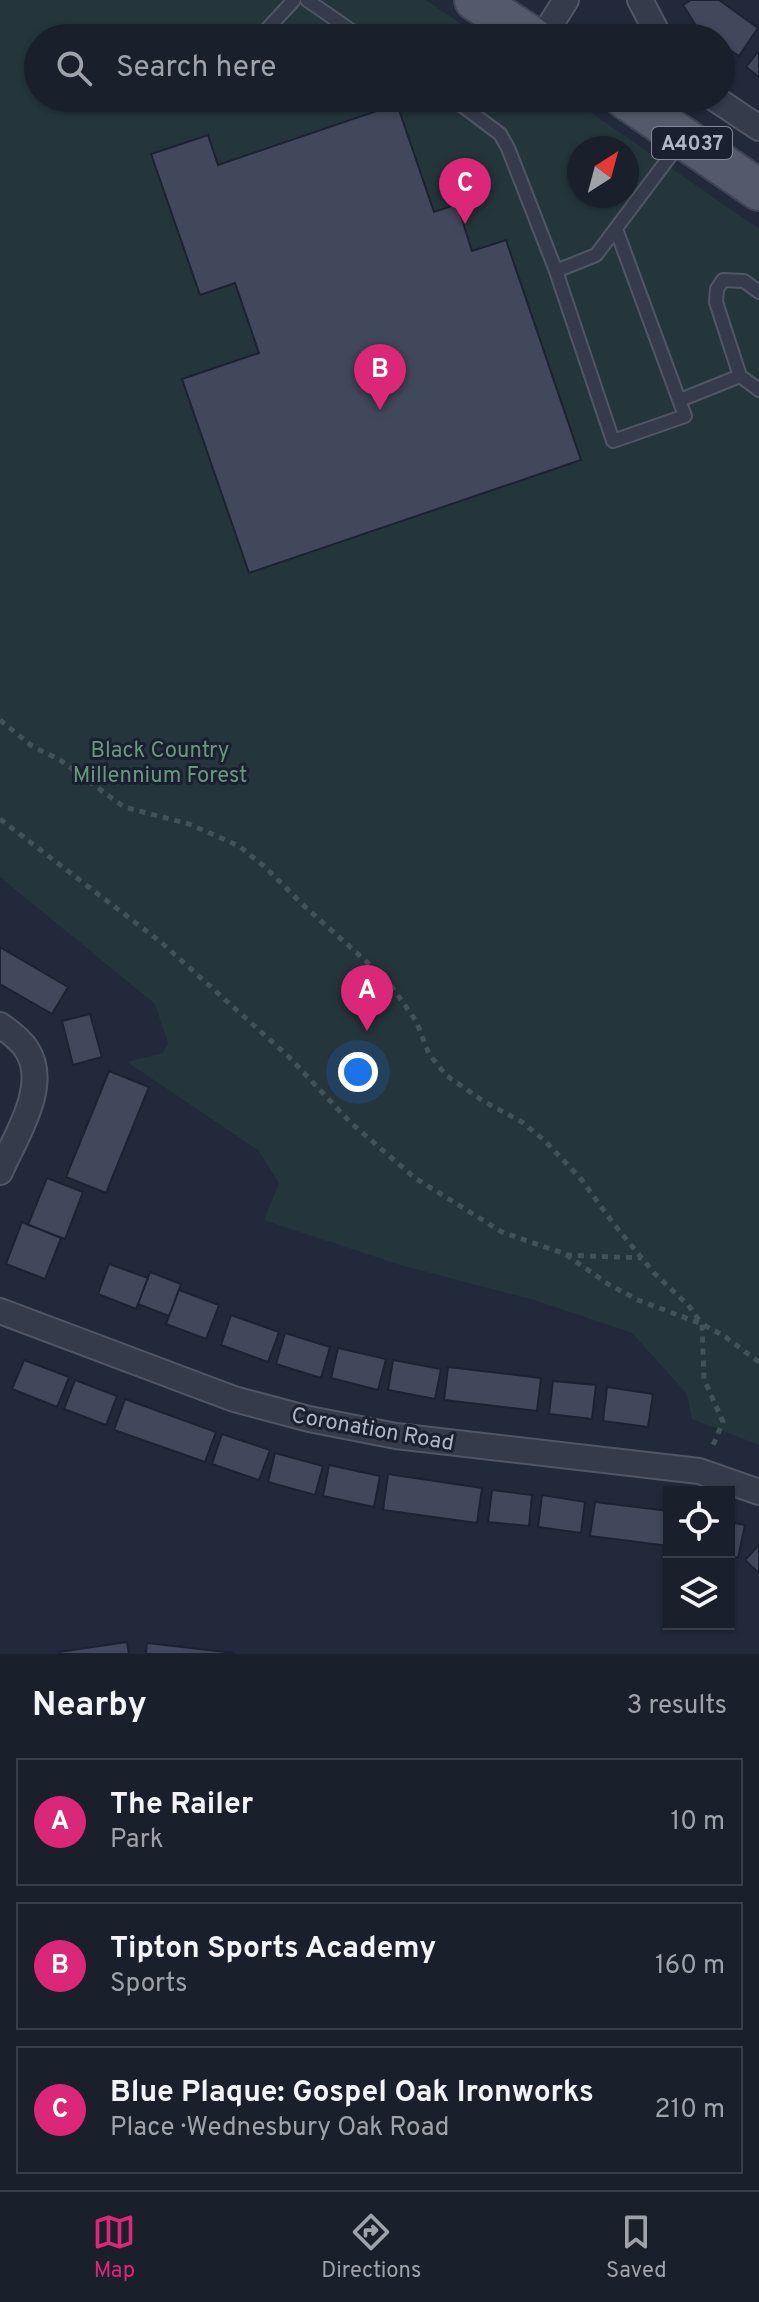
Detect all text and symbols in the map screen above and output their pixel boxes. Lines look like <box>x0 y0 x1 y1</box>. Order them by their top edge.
search box <box>24 24 735 112</box>
icon: search <box>52 46 96 90</box>
text: Search here <box>116 50 276 87</box>
road number: A4037 <box>652 127 732 159</box>
north arrow <box>567 136 639 208</box>
pin: C <box>439 158 491 224</box>
pin: B <box>354 344 406 410</box>
park label: Black Country Millennium Forest <box>73 738 247 790</box>
pin: A <box>341 965 393 1031</box>
your location <box>338 1052 378 1092</box>
street label: Coronation Road <box>289 1403 456 1458</box>
map controls <box>663 1486 735 1630</box>
button: locate <box>663 1486 735 1558</box>
button: layers <box>663 1558 735 1630</box>
text: Nearby <box>32 1685 147 1728</box>
text: 3 results <box>627 1690 727 1723</box>
text: The Railer <box>110 1787 253 1824</box>
text: A <box>51 1806 69 1839</box>
text: 10 m <box>670 1806 725 1839</box>
text: Park <box>110 1824 164 1857</box>
text: Tipton Sports Academy <box>110 1931 436 1968</box>
text: B <box>51 1950 69 1983</box>
text: 160 m <box>655 1950 725 1983</box>
text: Sports <box>110 1968 187 2001</box>
text: Blue Plaque: Gospel Oak Ironworks <box>110 2075 594 2112</box>
text: C <box>52 2094 68 2127</box>
text: 210 m <box>655 2094 725 2127</box>
text: Place · Wednesbury Oak Road <box>110 2112 449 2145</box>
tab: Map <box>92 2210 136 2285</box>
tab: Directions <box>321 2210 421 2285</box>
tab: Saved <box>606 2210 667 2285</box>

